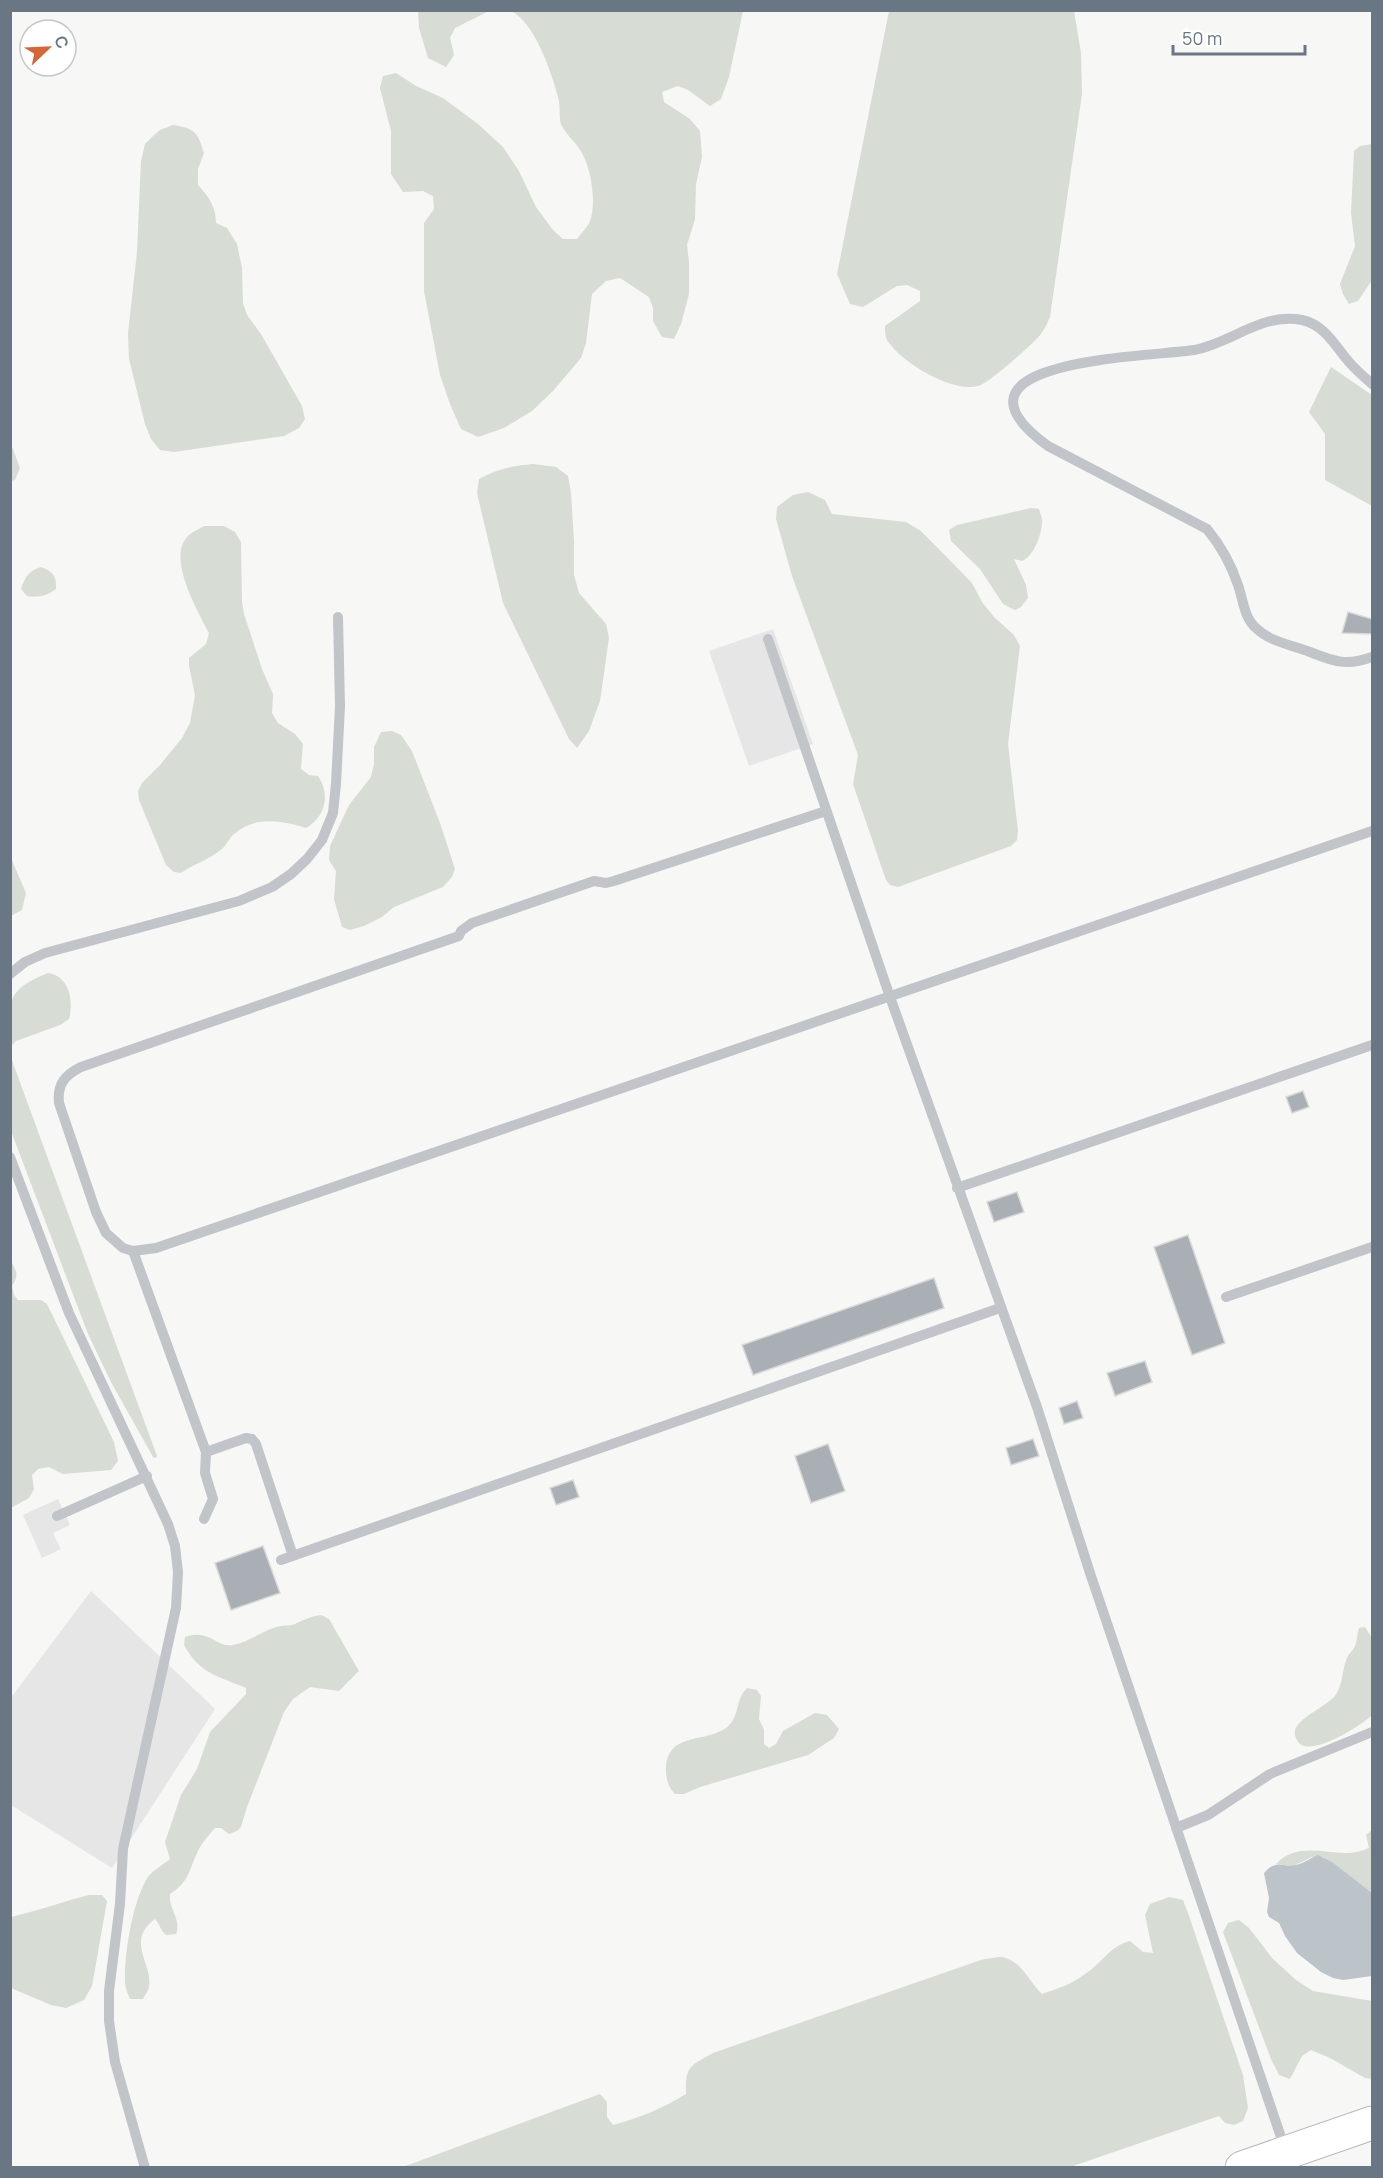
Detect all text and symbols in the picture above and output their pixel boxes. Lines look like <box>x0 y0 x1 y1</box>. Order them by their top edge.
north arrow <box>18 18 78 78</box>
scale bar <box>1173 18 1305 56</box>
text: 50 m <box>1182 26 1222 50</box>
text: С <box>49 32 74 52</box>

